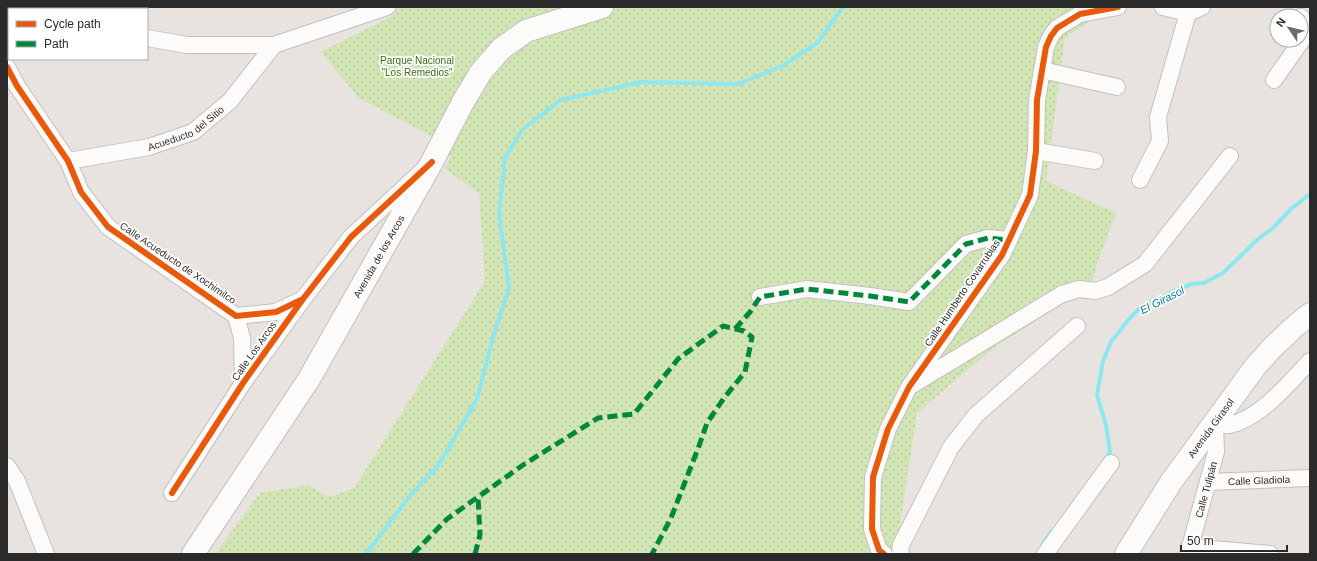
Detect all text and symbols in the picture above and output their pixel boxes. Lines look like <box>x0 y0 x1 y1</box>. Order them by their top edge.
legend <box>8 8 148 60</box>
north arrow <box>1269 8 1309 48</box>
text: N <box>1274 16 1288 29</box>
text: Cycle path <box>44 17 101 31</box>
text: Path <box>44 37 69 51</box>
park label: Parque Nacional "Los Remedios" <box>380 55 454 78</box>
street label: Acueducto del Sitio <box>146 103 226 153</box>
street label: Avenida de los Arcos <box>351 213 406 300</box>
street label: Calle Acueducto de Xochimilco <box>118 220 238 306</box>
street label: Calle Humberto Covarrubias <box>922 238 1002 348</box>
water label: El Girasol <box>1138 284 1186 316</box>
street label: Calle Los Arcos <box>230 319 278 383</box>
street label: Avenida Girasol <box>1185 396 1236 460</box>
street label: Calle Tulipán <box>1193 460 1219 519</box>
street label: Calle Gladiola <box>1228 473 1291 487</box>
scale bar <box>1181 527 1287 553</box>
text: 50 m <box>1187 534 1214 548</box>

